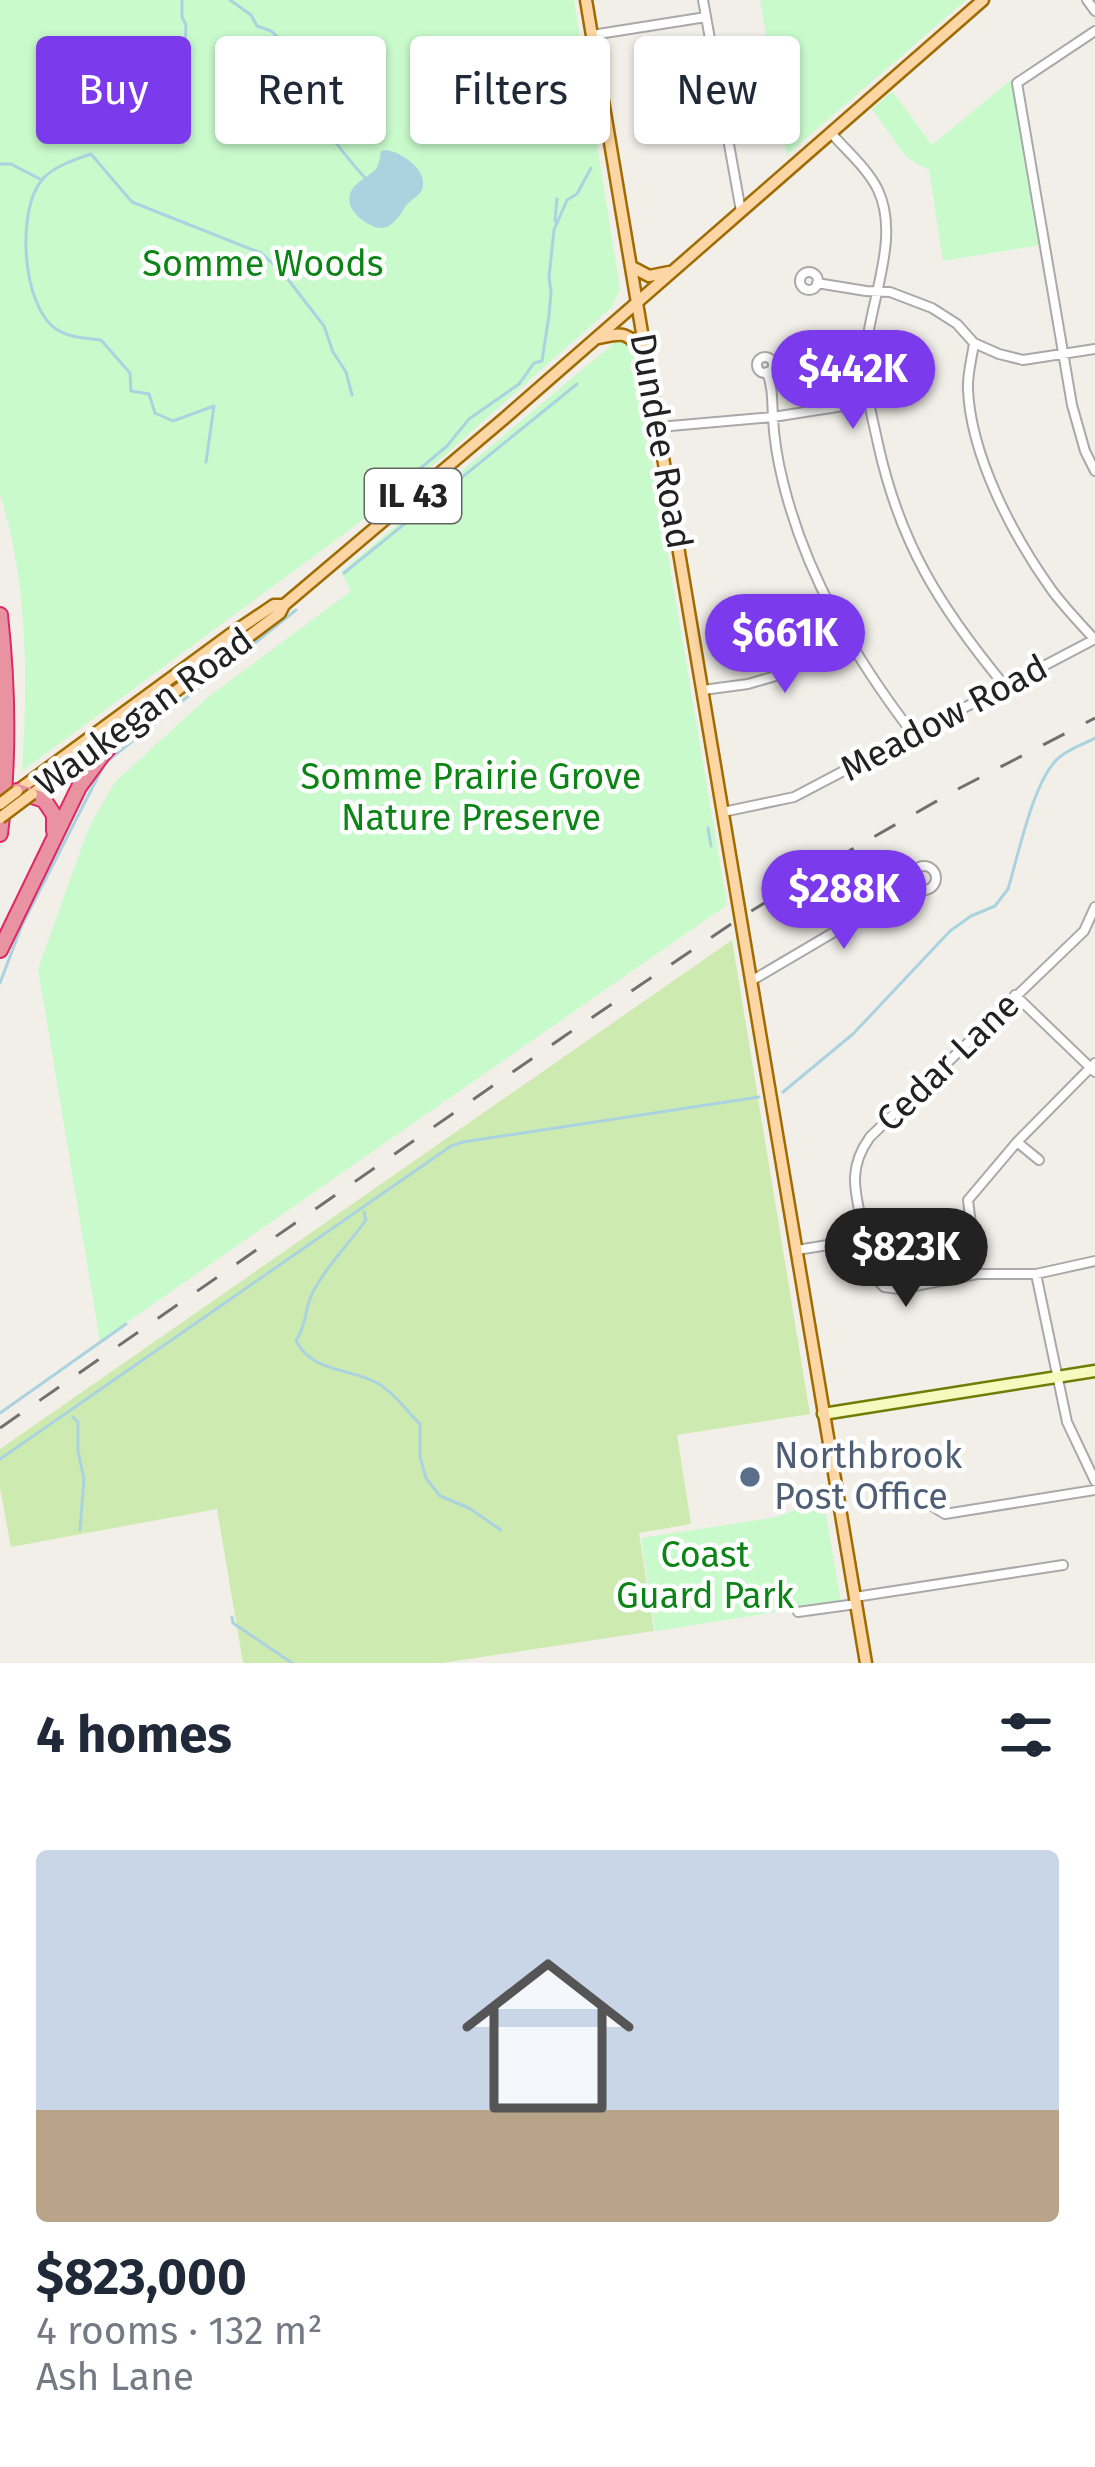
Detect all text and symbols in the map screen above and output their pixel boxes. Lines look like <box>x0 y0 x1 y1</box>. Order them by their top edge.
chip: Buy <box>36 36 191 144</box>
chip: Rent <box>215 36 386 144</box>
chip: Filters <box>410 36 610 144</box>
chip: New <box>634 36 800 144</box>
park label: Somme Woods <box>142 242 384 286</box>
street label: Dundee Road <box>620 330 702 552</box>
pin: $442K <box>769 330 937 432</box>
text: $442K <box>798 346 908 392</box>
road number: IL 43 <box>365 469 461 523</box>
pin: $661K <box>701 594 869 696</box>
text: $661K <box>732 610 838 656</box>
street label: Waukegan Road <box>27 618 261 806</box>
street label: Meadow Road <box>833 645 1055 791</box>
park label: Somme Prairie Grove Nature Preserve <box>301 755 641 840</box>
pin: $288K <box>760 850 928 952</box>
text: $288K <box>788 866 900 912</box>
street label: Cedar Lane <box>867 983 1029 1141</box>
pin: $823K <box>822 1208 990 1310</box>
text: $823K <box>852 1224 960 1270</box>
place label: Northbrook Post Office <box>774 1434 963 1519</box>
marker: Northbrook Post Office <box>737 1464 763 1490</box>
park label: Coast Guard Park <box>616 1533 795 1618</box>
icon: filters <box>993 1702 1059 1768</box>
text: 4 homes <box>36 1704 232 1766</box>
icon: home <box>440 1928 656 2144</box>
text: $823,000 <box>36 2246 247 2308</box>
text: 4 rooms · 132 m² <box>36 2308 323 2354</box>
text: Ash Lane <box>36 2354 194 2400</box>

